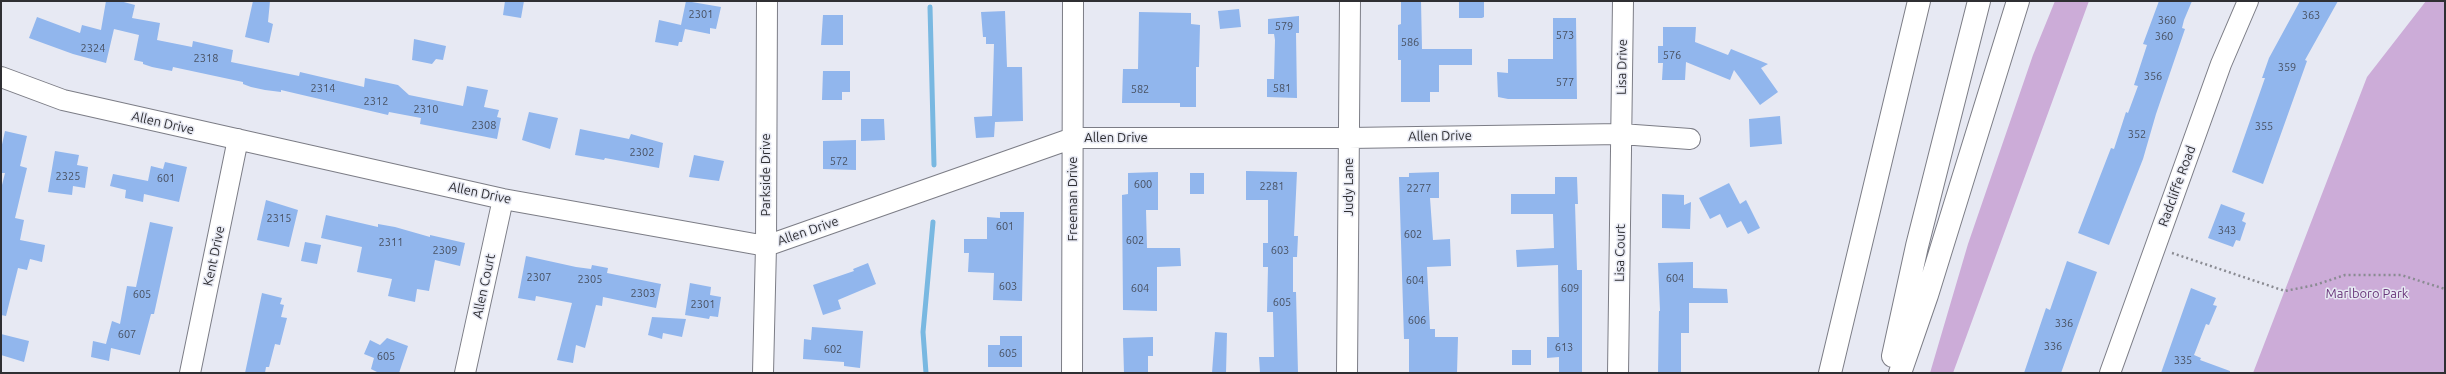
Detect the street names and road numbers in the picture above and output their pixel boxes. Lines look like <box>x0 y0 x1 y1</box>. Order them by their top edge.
street label: Lisa Drive <box>1614 39 1630 95</box>
street label: Allen Drive <box>130 108 196 138</box>
street label: Allen Drive <box>1408 128 1472 144</box>
street label: Allen Drive <box>1084 130 1148 146</box>
street label: Parkside Drive <box>758 133 774 217</box>
street label: Radcliffe Road <box>2155 143 2199 229</box>
street label: Freeman Drive <box>1065 157 1081 241</box>
street label: Judy Lane <box>1341 158 1357 216</box>
street label: Allen Drive <box>447 179 513 207</box>
street label: Allen Drive <box>775 213 841 249</box>
street label: Kent Drive <box>200 224 228 288</box>
street label: Lisa Court <box>1612 224 1628 282</box>
street label: Allen Court <box>470 252 498 320</box>

